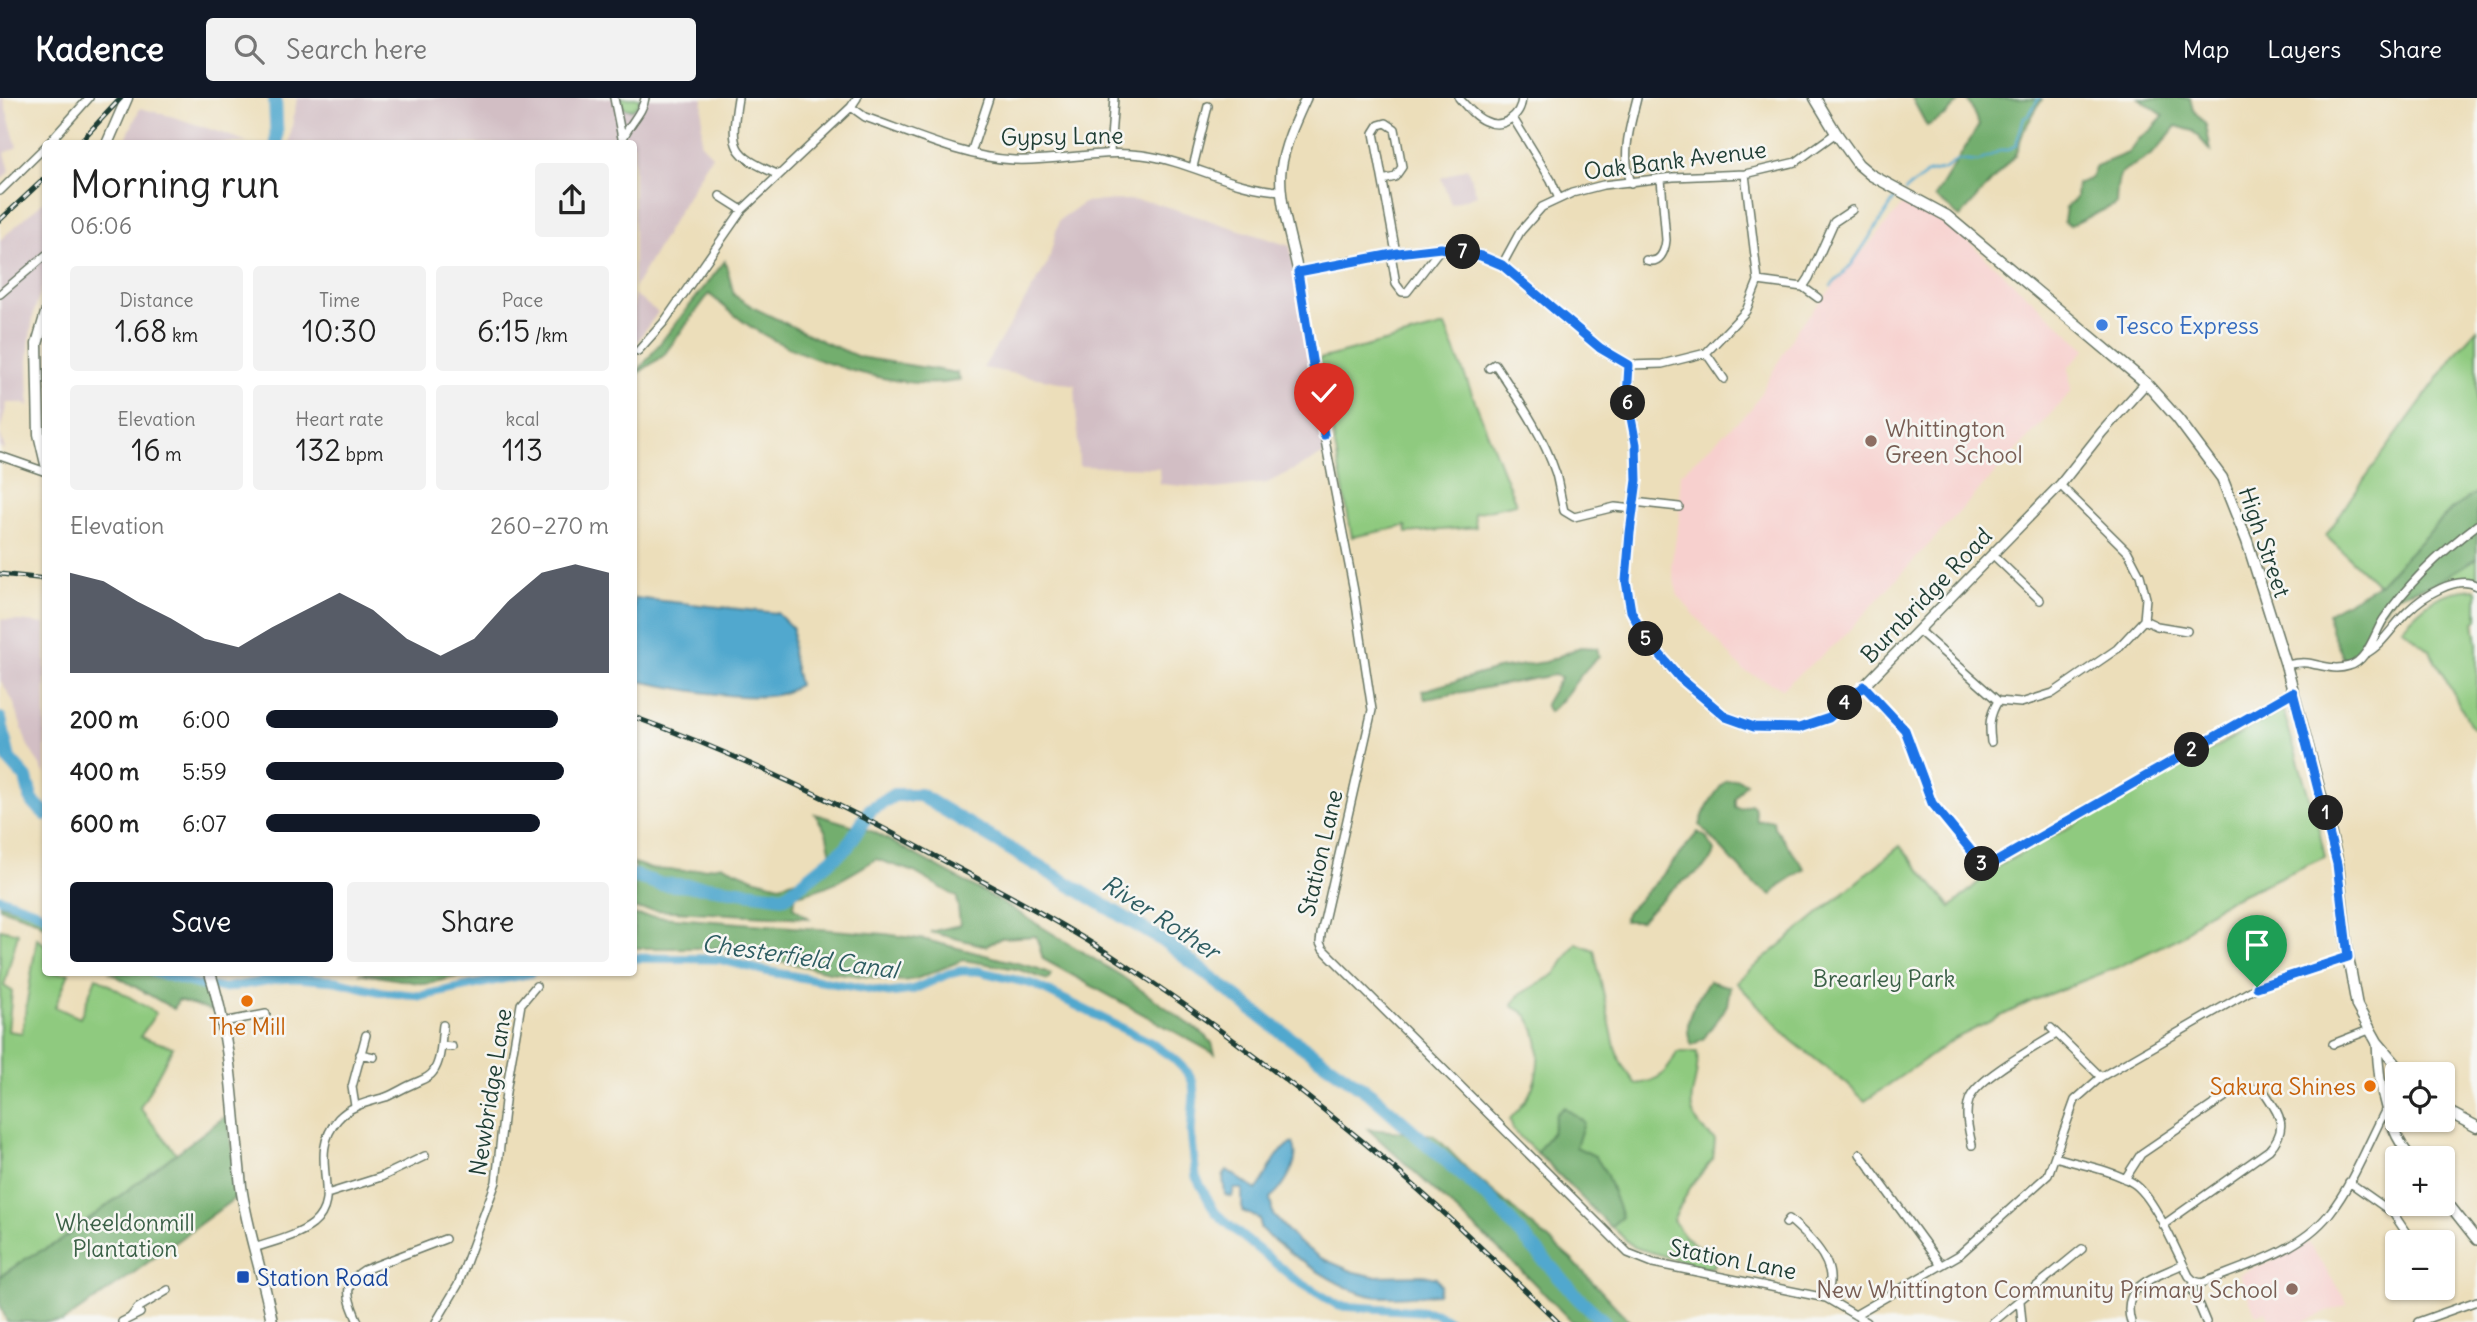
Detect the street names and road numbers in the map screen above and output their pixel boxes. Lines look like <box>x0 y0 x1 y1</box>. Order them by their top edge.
street label: Gypsy Lane <box>1000 120 1124 152</box>
street label: Oak Bank Avenue <box>1582 134 1768 186</box>
street label: High Street <box>2233 483 2297 601</box>
street label: Burnbridge Road <box>1854 521 1998 669</box>
street label: Station Lane <box>1291 787 1349 919</box>
street label: Newbridge Lane <box>462 1006 518 1178</box>
street label: Station Lane <box>1667 1232 1799 1286</box>

